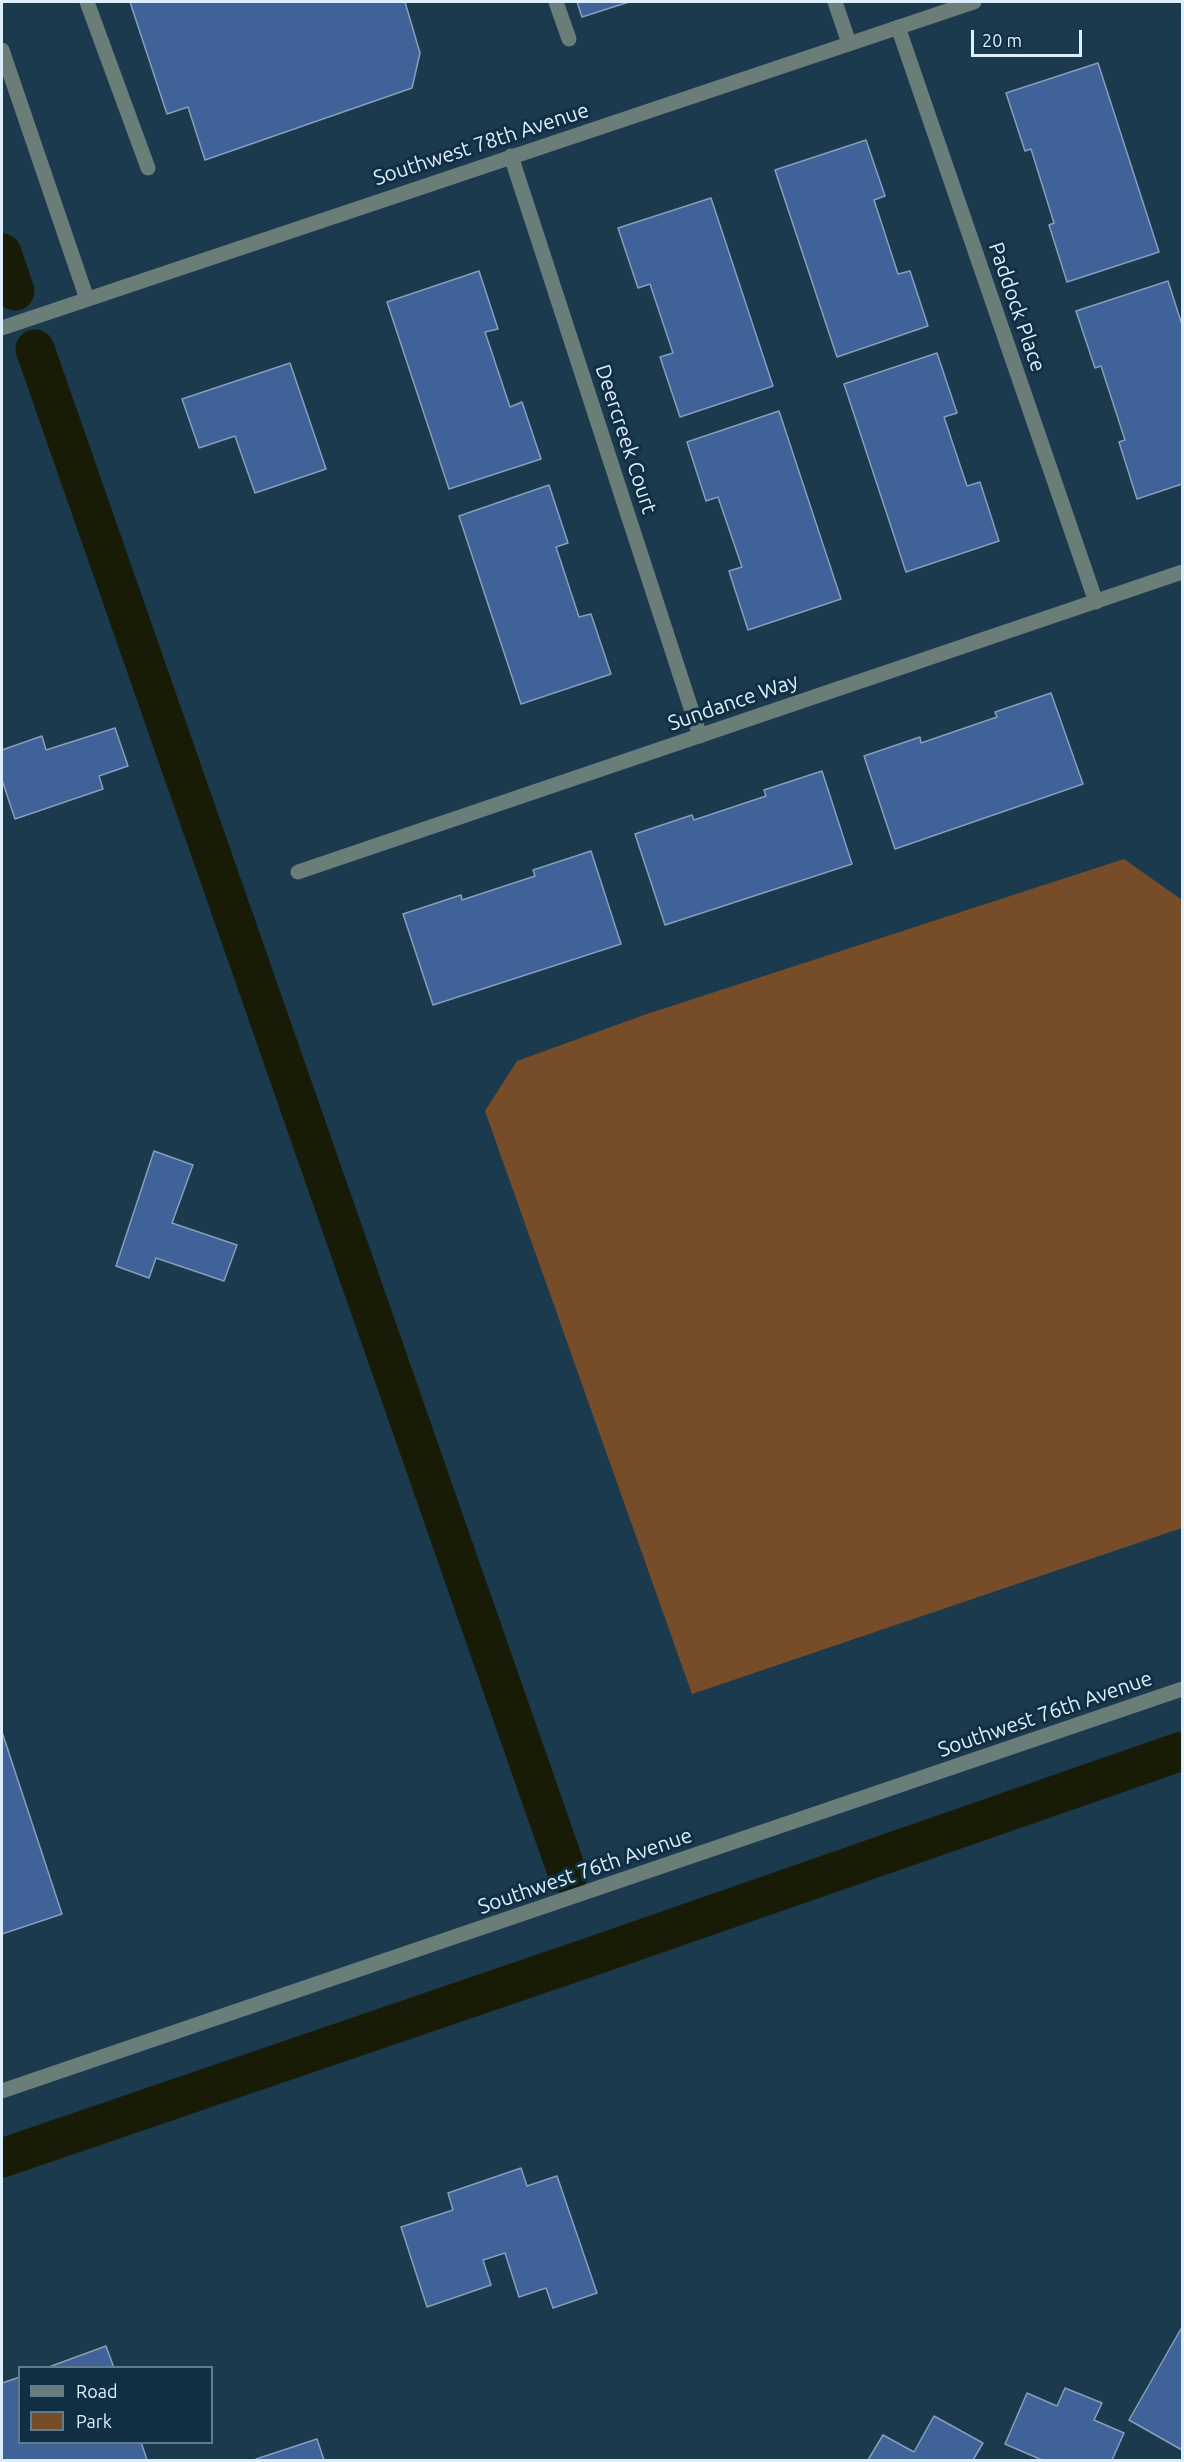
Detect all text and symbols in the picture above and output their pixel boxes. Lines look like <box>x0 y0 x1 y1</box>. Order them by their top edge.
scale bar <box>974 18 1085 56</box>
text: 20 m <box>982 30 1022 50</box>
street label: Southwest 78th Avenue <box>370 97 592 191</box>
street label: Paddock Place <box>983 239 1051 375</box>
street label: Deercreek Court <box>590 361 662 517</box>
street label: Sundance Way <box>665 668 801 736</box>
street label: Southwest 76th Avenue <box>935 1665 1155 1763</box>
street label: Southwest 76th Avenue <box>475 1822 695 1920</box>
legend <box>18 2366 213 2444</box>
text: Road <box>76 2381 118 2401</box>
text: Park <box>76 2411 112 2431</box>

